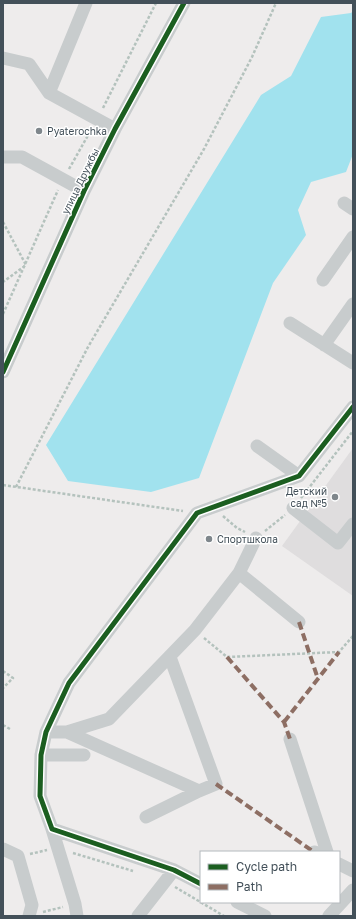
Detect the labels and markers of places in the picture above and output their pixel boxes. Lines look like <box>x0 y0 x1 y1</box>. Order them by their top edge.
place label: Pyaterochka <box>47 125 107 137</box>
marker: Pyaterochka <box>34 126 44 136</box>
place label: Детский сад №5 <box>286 485 327 509</box>
marker: Детский сад №5 <box>330 492 340 502</box>
place label: Спортшкола <box>217 533 278 545</box>
marker: Спортшкола <box>204 534 214 544</box>

